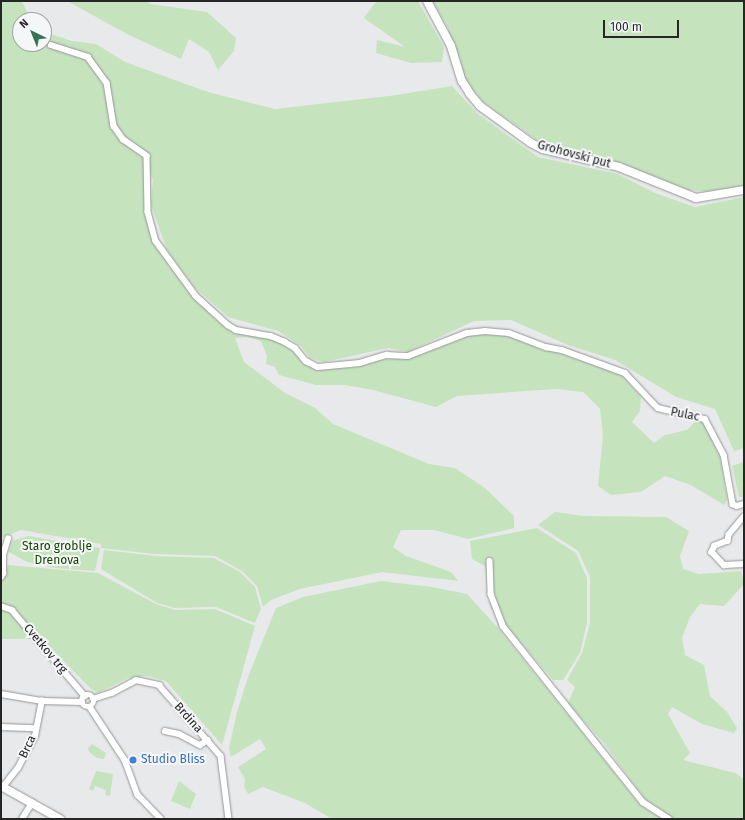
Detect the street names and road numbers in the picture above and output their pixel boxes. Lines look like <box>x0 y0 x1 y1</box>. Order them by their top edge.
street label: Grohovski put <box>536 138 612 172</box>
street label: Pulac <box>669 405 701 425</box>
street label: Cvetkov trg <box>20 621 70 677</box>
street label: Brdina <box>171 700 205 736</box>
street label: Brca <box>16 733 40 761</box>

